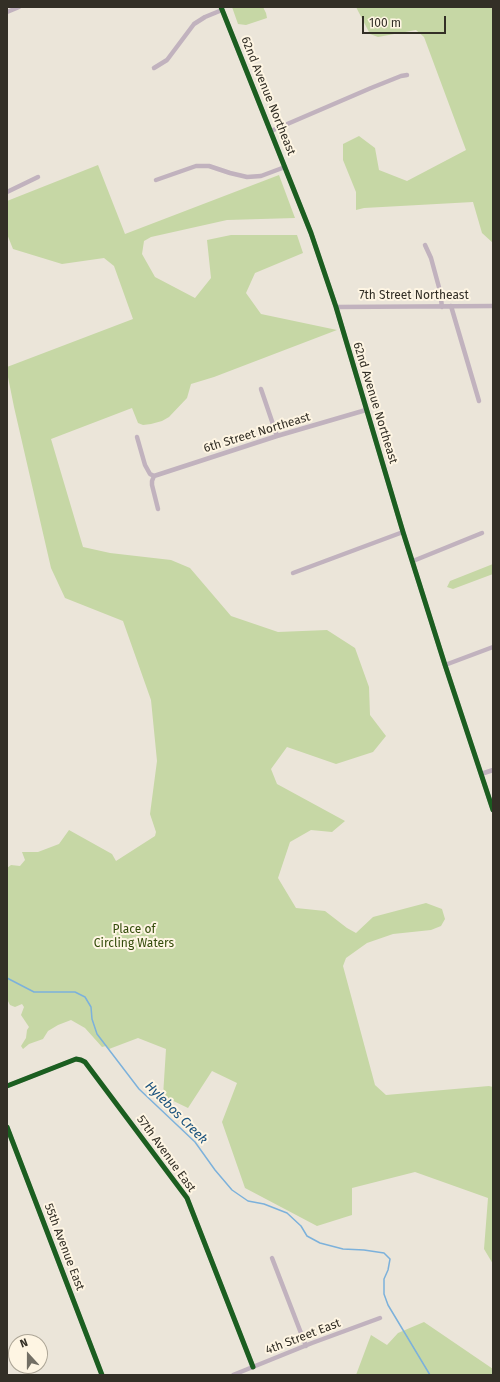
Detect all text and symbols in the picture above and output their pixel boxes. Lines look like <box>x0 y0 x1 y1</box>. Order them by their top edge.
scale bar <box>364 8 448 34</box>
text: 100 m <box>369 16 401 30</box>
street label: 62nd Avenue Northeast <box>238 35 298 157</box>
street label: 7th Street Northeast <box>359 289 469 303</box>
street label: 62nd Avenue Northeast <box>350 340 400 466</box>
street label: 6th Street Northeast <box>202 410 312 456</box>
park label: Place of Circling Waters <box>94 923 174 951</box>
water label: Hylebos Creek <box>142 1079 210 1147</box>
street label: 57th Avenue East <box>133 1113 199 1195</box>
street label: 55th Avenue East <box>41 1201 87 1293</box>
street label: 4th Street East <box>263 1316 343 1358</box>
north arrow <box>8 1334 48 1374</box>
text: N <box>18 1336 30 1351</box>

